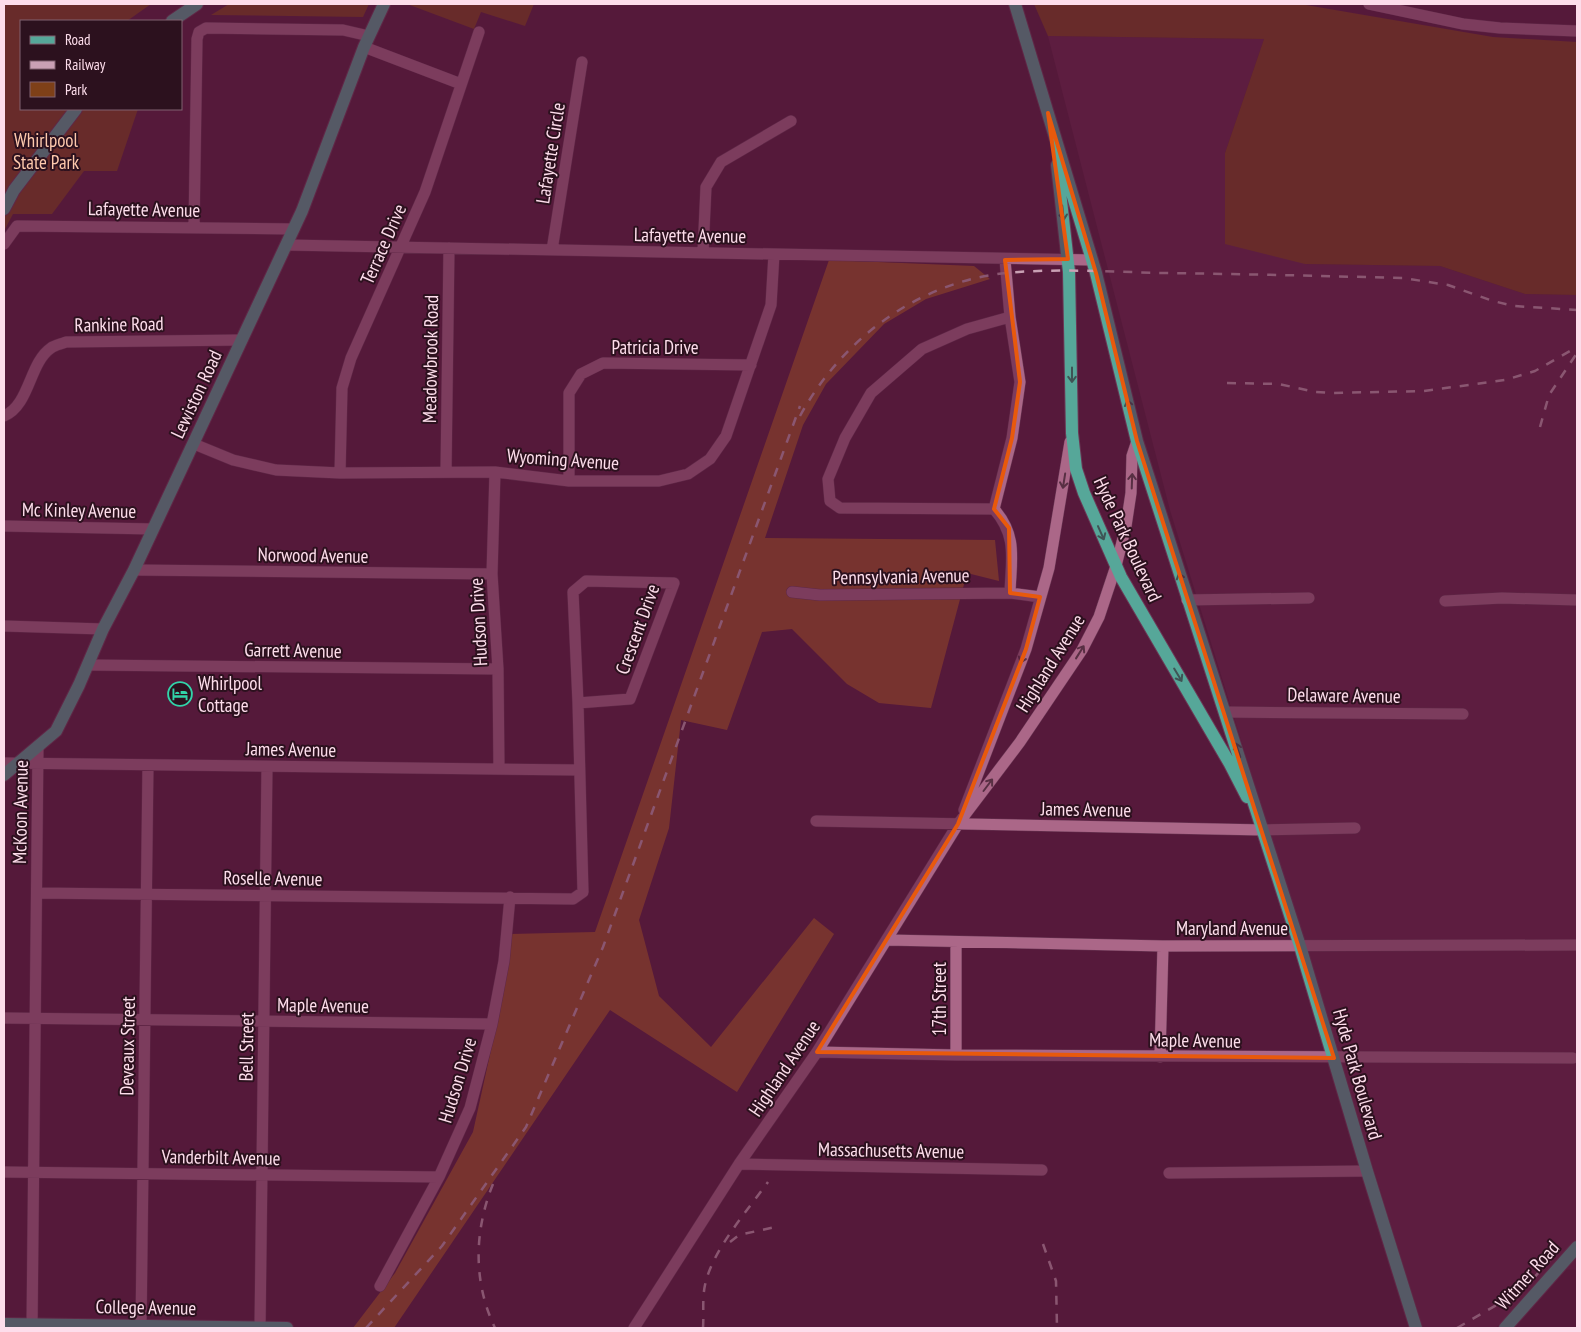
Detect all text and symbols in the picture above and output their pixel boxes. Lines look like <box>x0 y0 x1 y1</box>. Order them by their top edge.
legend <box>20 20 182 110</box>
text: Road <box>65 30 91 49</box>
text: Railway <box>65 55 106 74</box>
text: Park <box>65 80 87 99</box>
street label: Lafayette Circle <box>530 101 570 205</box>
park label: Whirlpool State Park <box>13 128 80 174</box>
street label: Lafayette Avenue <box>88 196 201 222</box>
street label: Terrace Drive <box>355 200 411 288</box>
one-way arrow <box>1058 205 1068 221</box>
street label: Lafayette Avenue <box>634 222 747 248</box>
street label: Meadowbrook Road <box>417 295 443 423</box>
street label: Rankine Road <box>74 311 164 337</box>
street label: Patricia Drive <box>611 335 699 359</box>
street label: Lewiston Road <box>165 346 227 442</box>
one-way arrow <box>1067 367 1077 383</box>
one-way arrow <box>1124 400 1133 416</box>
street label: Wyoming Avenue <box>506 443 620 475</box>
one-way arrow <box>1059 473 1069 489</box>
street label: Hyde Park Boulevard <box>1089 473 1167 605</box>
one-way arrow <box>1127 473 1136 489</box>
street label: Mc Kinley Avenue <box>22 497 137 523</box>
one-way arrow <box>1096 525 1106 540</box>
street label: Norwood Avenue <box>257 542 369 568</box>
street label: Pennsylvania Avenue <box>832 563 970 589</box>
one-way arrow <box>1176 572 1185 588</box>
street label: Hudson Drive <box>464 577 492 667</box>
street label: Crescent Drive <box>610 580 664 677</box>
street label: Highland Avenue <box>1010 609 1090 716</box>
street label: Garrett Avenue <box>244 637 342 663</box>
one-way arrow <box>1075 645 1085 659</box>
one-way arrow <box>1018 648 1027 664</box>
one-way arrow <box>1174 668 1184 682</box>
place label: Whirlpool Cottage <box>198 671 263 717</box>
hotel icon: Whirlpool Cottage <box>167 681 193 707</box>
street label: Delaware Avenue <box>1287 682 1401 708</box>
street label: James Avenue <box>245 736 337 762</box>
one-way arrow <box>1233 743 1243 759</box>
street label: McKoon Avenue <box>7 760 33 864</box>
one-way arrow <box>982 779 993 792</box>
street label: James Avenue <box>1040 796 1132 822</box>
street label: Roselle Avenue <box>223 865 323 891</box>
street label: Maryland Avenue <box>1176 916 1288 940</box>
street label: 17th Street <box>927 961 951 1036</box>
street label: Maple Avenue <box>277 992 369 1018</box>
street label: Deveaux Street <box>114 995 140 1096</box>
street label: Hyde Park Boulevard <box>1328 1006 1388 1142</box>
street label: Bell Street <box>233 1012 259 1082</box>
street label: Highland Avenue <box>743 1015 825 1121</box>
street label: Maple Avenue <box>1149 1027 1241 1053</box>
street label: Hudson Drive <box>433 1034 481 1126</box>
street label: Massachusetts Avenue <box>818 1137 964 1163</box>
street label: Vanderbilt Avenue <box>160 1144 281 1170</box>
street label: Witmer Road <box>1490 1236 1564 1314</box>
street label: College Avenue <box>96 1294 197 1320</box>

